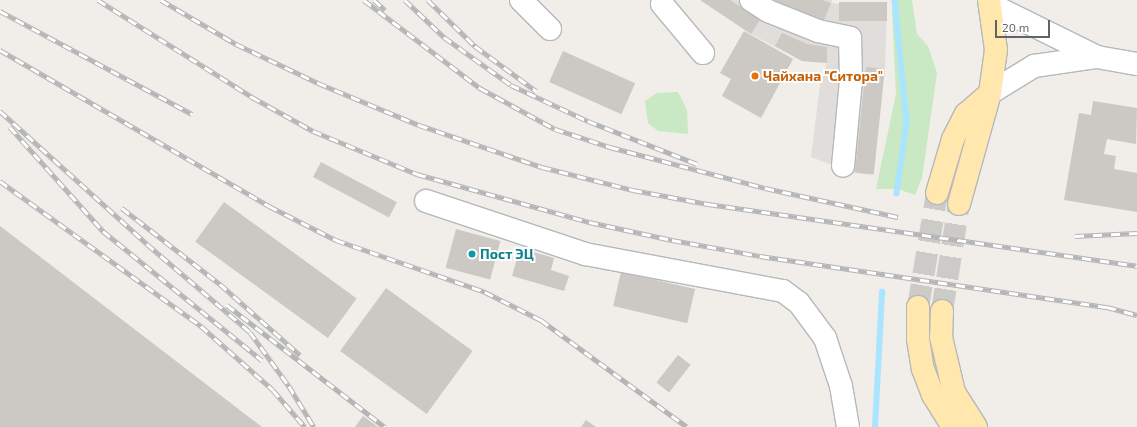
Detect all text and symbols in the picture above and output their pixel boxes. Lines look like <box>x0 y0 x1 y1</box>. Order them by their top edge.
scale bar <box>997 12 1052 38</box>
text: 20 m <box>1002 20 1029 34</box>
place label: Чайхана "Ситора" <box>763 68 883 84</box>
marker: Чайхана "Ситора" <box>750 71 760 81</box>
place label: Пост ЭЦ <box>480 246 534 262</box>
marker: Пост ЭЦ <box>467 249 477 259</box>

